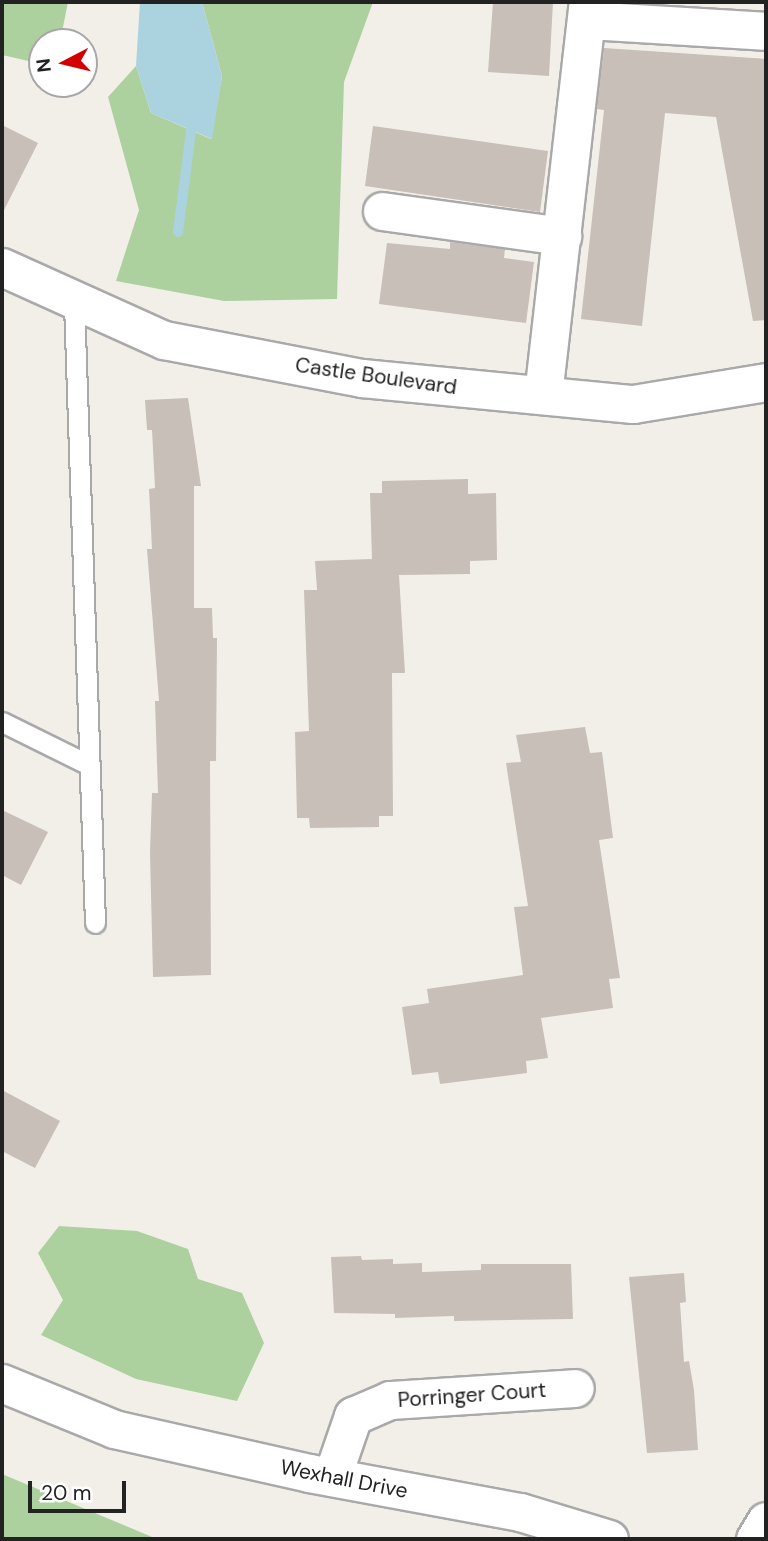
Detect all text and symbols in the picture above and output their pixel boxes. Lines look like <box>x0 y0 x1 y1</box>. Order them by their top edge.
north arrow <box>28 28 98 98</box>
text: N <box>30 57 57 74</box>
street label: Castle Boulevard <box>294 352 458 400</box>
street label: Porringer Court <box>397 1377 547 1413</box>
street label: Wexhall Drive <box>278 1454 410 1504</box>
scale bar <box>32 1468 130 1512</box>
text: 20 m <box>41 1479 92 1507</box>

